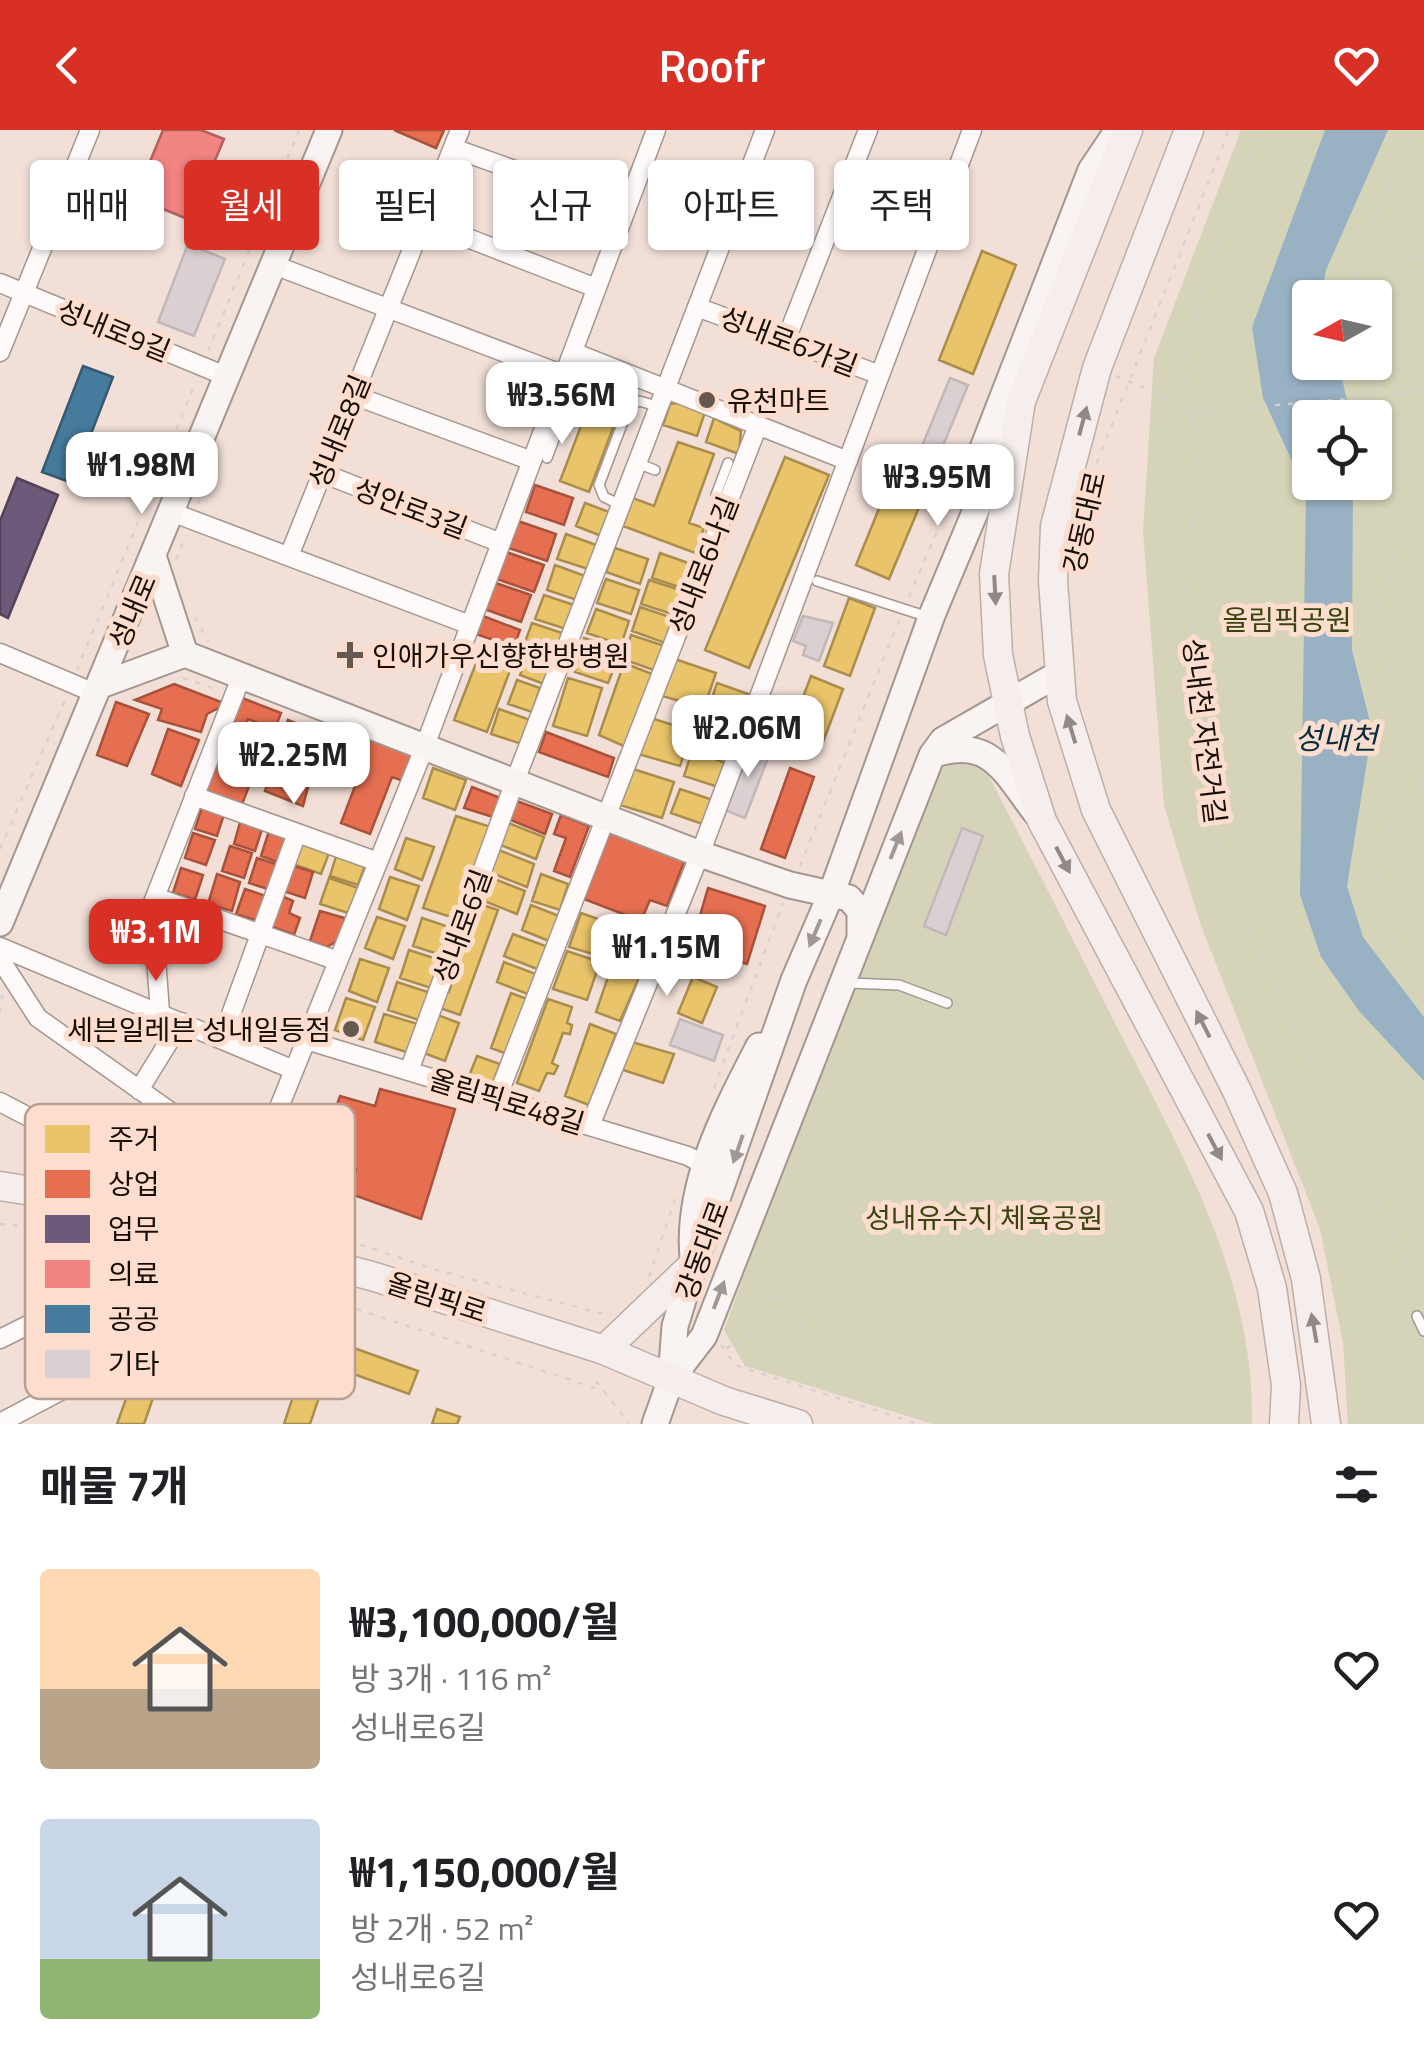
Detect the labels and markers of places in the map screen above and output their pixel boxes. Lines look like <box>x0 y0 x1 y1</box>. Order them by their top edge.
pin: ₩3.56M <box>481 362 643 447</box>
place label: 유천마트 <box>727 379 830 422</box>
marker: 유천마트 <box>696 389 718 411</box>
pin: ₩1.98M <box>61 432 223 517</box>
pin: ₩3.95M <box>857 444 1019 529</box>
place label: 인애가우신향한방병원 <box>372 634 630 677</box>
marker: 인애가우신향한방병원 <box>337 642 363 668</box>
pin: ₩2.06M <box>667 695 829 780</box>
pin: ₩2.25M <box>213 722 375 807</box>
pin: ₩3.1M <box>86 899 226 984</box>
pin: ₩1.15M <box>586 914 748 999</box>
place label: 세븐일레븐 성내일등점 <box>67 1008 331 1051</box>
marker: 세븐일레븐 성내일등점 <box>340 1018 362 1040</box>

